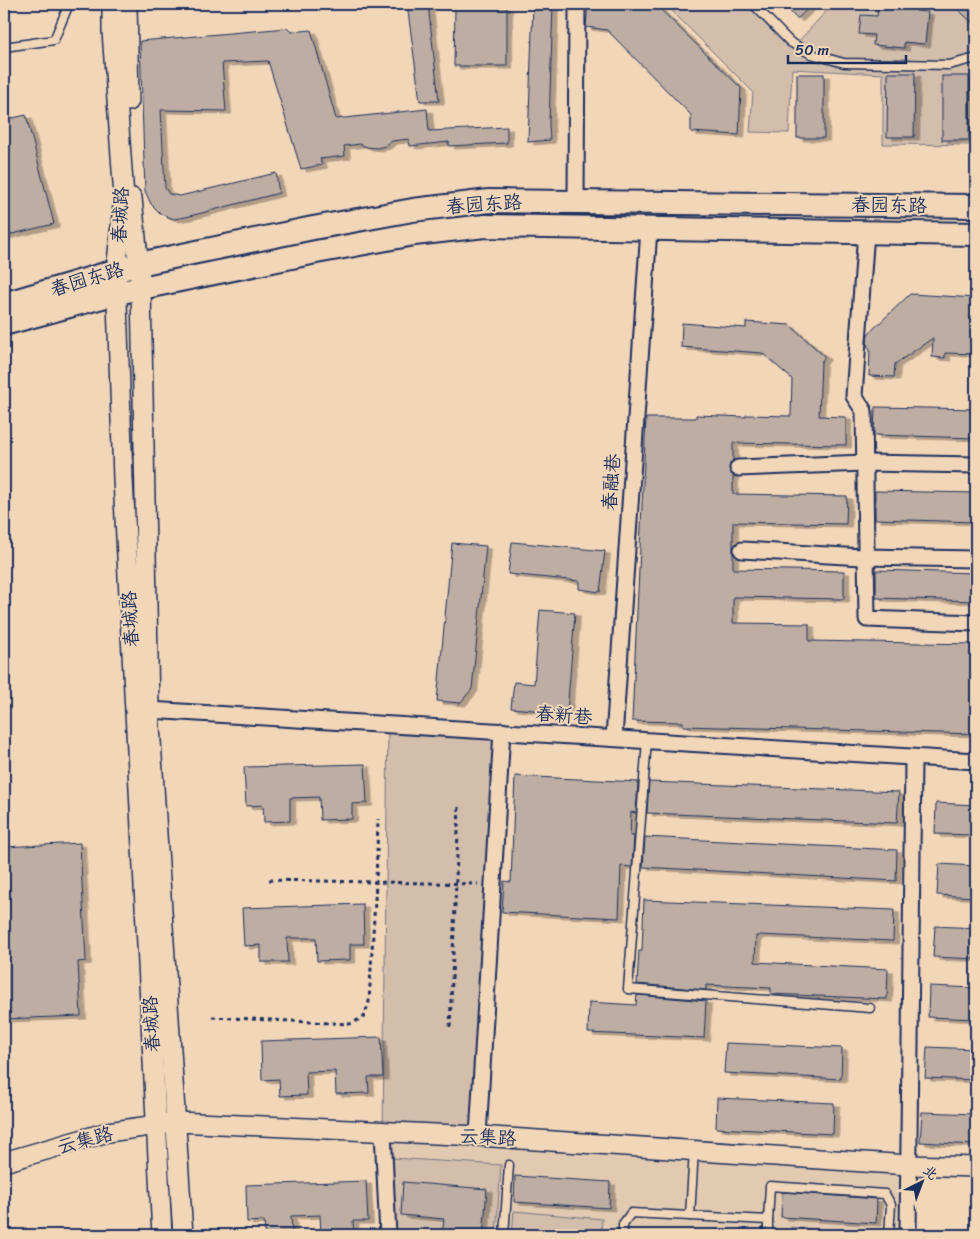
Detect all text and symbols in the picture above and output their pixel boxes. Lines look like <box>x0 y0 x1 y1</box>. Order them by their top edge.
scale bar <box>788 32 905 64</box>
text: 50 m <box>795 37 830 63</box>
street label: 春园东路 <box>445 185 523 223</box>
street label: 春城路 <box>102 186 138 244</box>
street label: 春园东路 <box>851 188 927 222</box>
street label: 春园东路 <box>46 252 128 306</box>
street label: 春融巷 <box>593 452 629 512</box>
street label: 春城路 <box>112 590 148 648</box>
street label: 春新巷 <box>534 697 594 733</box>
street label: 春城路 <box>133 995 169 1053</box>
street label: 云集路 <box>53 1117 117 1163</box>
street label: 云集路 <box>459 1119 517 1155</box>
north arrow <box>898 1156 948 1206</box>
text: 北 <box>917 1159 944 1187</box>

